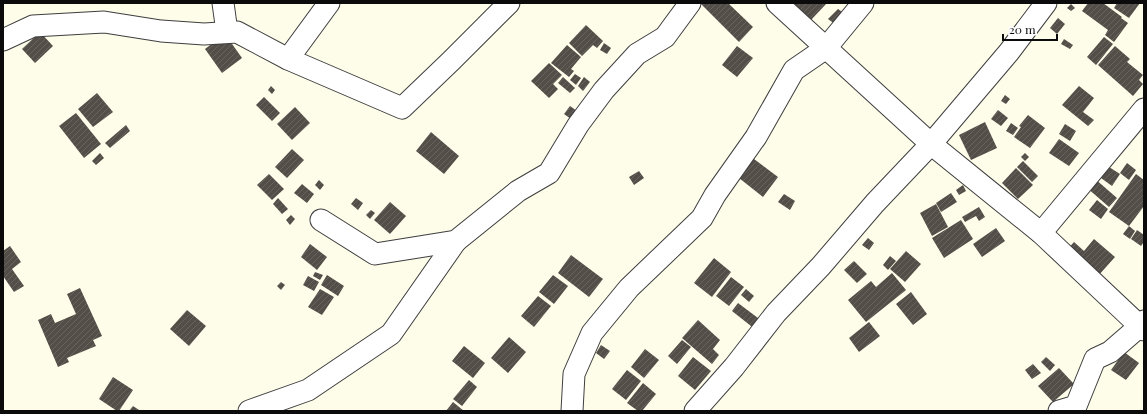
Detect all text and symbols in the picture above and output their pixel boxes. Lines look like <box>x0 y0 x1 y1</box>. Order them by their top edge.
scale bar <box>1003 16 1057 42</box>
text: 20 m <box>1009 21 1036 37</box>

